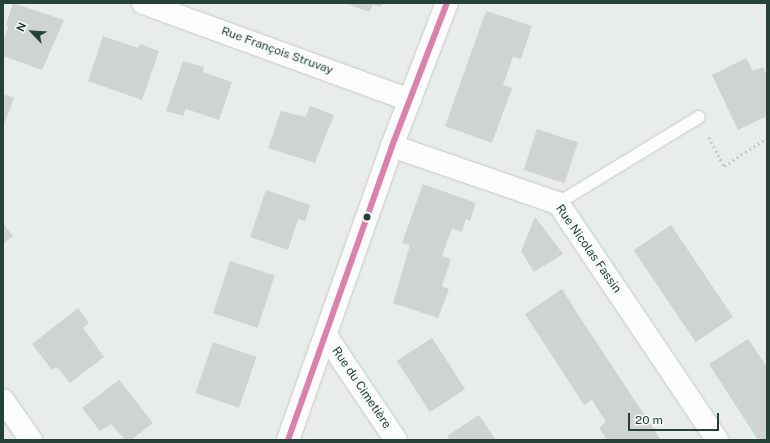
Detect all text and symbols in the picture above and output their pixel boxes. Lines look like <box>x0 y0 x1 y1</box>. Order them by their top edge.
north arrow <box>12 12 52 52</box>
text: N <box>14 20 28 33</box>
street label: Rue François Struvay <box>219 24 335 78</box>
street label: Rue Nicolas Fassin <box>552 202 624 296</box>
unlabelled marker <box>362 212 372 222</box>
street label: Rue du Cimetière <box>328 344 394 432</box>
scale bar <box>630 405 721 431</box>
text: 20 m <box>635 413 663 427</box>

